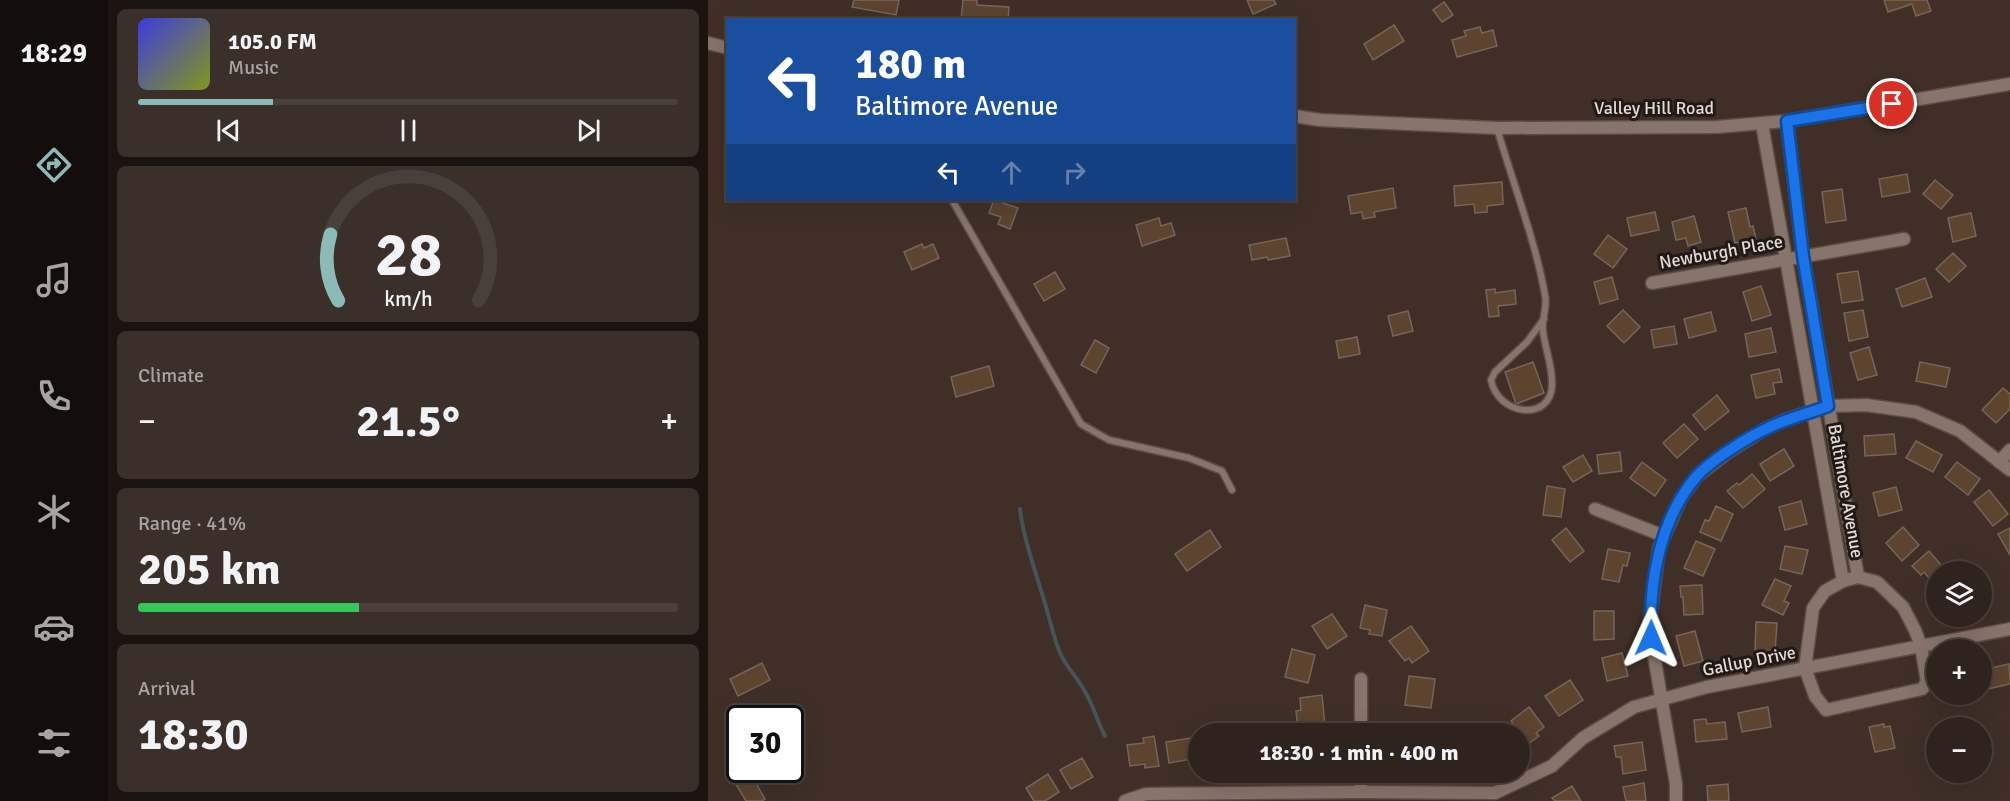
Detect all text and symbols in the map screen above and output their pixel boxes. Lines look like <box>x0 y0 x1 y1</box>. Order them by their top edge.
text: 105.0 FM <box>228 28 317 55</box>
text: 18:29 <box>21 37 87 70</box>
text: 180 m <box>855 39 966 90</box>
icon: left <box>756 42 834 120</box>
text: Music <box>228 55 279 80</box>
pin <box>1866 78 1917 129</box>
icon: arrive <box>1875 87 1908 120</box>
text: Baltimore Avenue <box>855 90 1058 123</box>
street label: Valley Hill Road <box>1594 97 1714 119</box>
icon: previous <box>212 114 245 147</box>
icon: pause <box>392 114 425 147</box>
icon: next <box>572 114 605 147</box>
icon: directions <box>33 144 75 186</box>
icon: left <box>932 156 965 189</box>
icon: ahead <box>995 156 1028 189</box>
icon: right <box>1058 156 1091 189</box>
text: 28 <box>374 216 442 293</box>
street label: Newburgh Place <box>1658 230 1784 274</box>
icon: music <box>33 259 75 301</box>
text: km/h <box>384 286 432 312</box>
text: Climate <box>138 363 204 388</box>
icon: phone <box>33 375 75 417</box>
text: 21.5° <box>356 394 460 449</box>
text: − <box>138 401 156 442</box>
text: + <box>660 401 678 442</box>
street label: Baltimore Avenue <box>1823 422 1869 560</box>
icon: climate <box>33 491 75 533</box>
text: Range · 41% <box>138 511 246 536</box>
text: 205 km <box>138 542 281 597</box>
map controls <box>1926 561 1992 783</box>
button: layers <box>1926 561 1992 627</box>
icon: car <box>33 606 75 648</box>
position arrow <box>1619 606 1683 670</box>
button: + <box>1926 639 1992 705</box>
street label: Gallup Drive <box>1701 641 1797 681</box>
text: Arrival <box>138 676 196 701</box>
speed limit sign: 30 <box>726 705 804 783</box>
text: 18:30 <box>138 707 248 762</box>
button: − <box>1926 717 1992 783</box>
icon: filters <box>33 722 75 764</box>
text: 18:30 · 1 min · 400 m <box>1259 739 1459 766</box>

